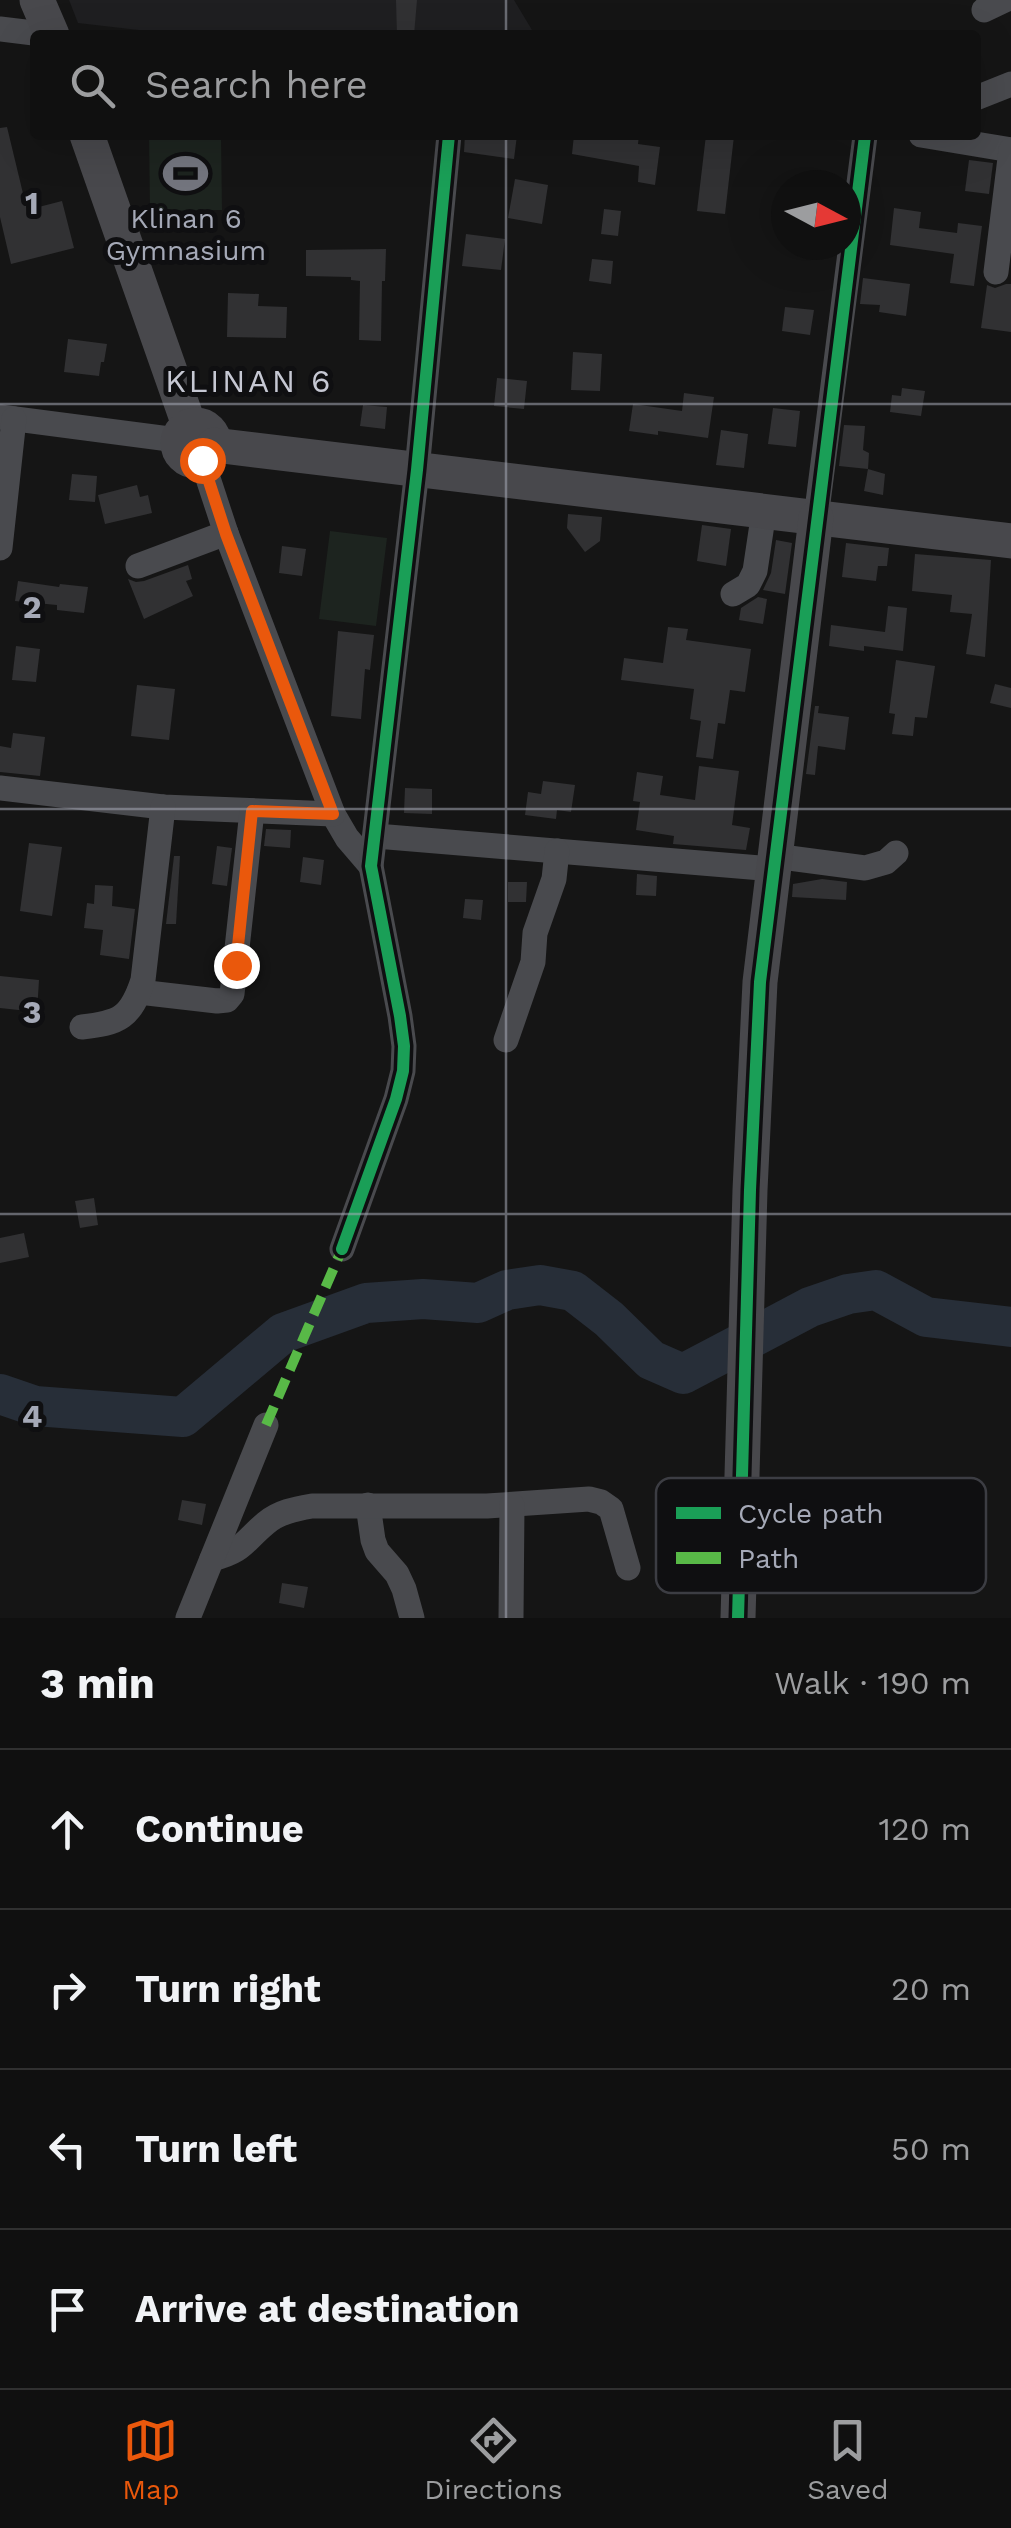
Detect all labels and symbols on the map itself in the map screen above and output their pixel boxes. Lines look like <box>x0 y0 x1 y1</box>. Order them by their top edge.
sports icon: Klinan 6 Gymnasium <box>162 149 210 197</box>
north arrow <box>771 170 861 260</box>
text: 1 <box>25 184 39 222</box>
place label: Klinan 6 Gymnasium <box>106 202 266 267</box>
district label: KLINAN 6 <box>165 362 333 400</box>
route start <box>180 438 226 484</box>
text: 2 <box>22 588 42 626</box>
route end <box>214 943 260 989</box>
text: 3 <box>23 993 41 1031</box>
text: 4 <box>22 1397 42 1435</box>
legend <box>656 1478 986 1593</box>
text: Cycle path <box>738 1497 884 1530</box>
text: Path <box>738 1542 799 1575</box>

